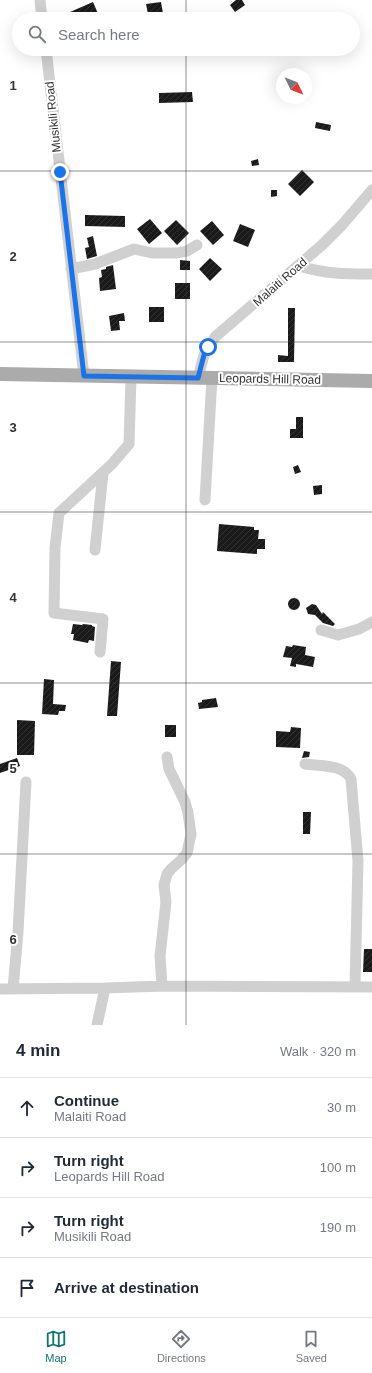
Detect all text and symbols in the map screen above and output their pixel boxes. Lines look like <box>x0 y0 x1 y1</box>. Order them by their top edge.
search box <box>12 12 360 56</box>
icon: search <box>26 23 48 45</box>
text: Search here <box>58 26 140 43</box>
north arrow <box>276 68 312 104</box>
text: 1 <box>9 78 17 93</box>
street label: Musikili Road <box>42 81 64 153</box>
route end <box>51 163 69 181</box>
text: 2 <box>9 249 17 264</box>
street label: Malaiti Road <box>250 255 310 309</box>
route start <box>199 338 217 356</box>
street label: Leopards Hill Road <box>219 371 321 387</box>
text: 3 <box>9 420 17 435</box>
text: 4 <box>9 590 17 605</box>
text: 5 <box>9 761 17 776</box>
text: 6 <box>9 932 17 947</box>
text: 4 min <box>16 1041 60 1060</box>
text: Walk · 320 m <box>280 1044 356 1059</box>
text: Continue <box>54 1092 119 1109</box>
icon: ahead <box>16 1097 38 1119</box>
text: 30 m <box>327 1100 356 1115</box>
text: Malaiti Road <box>54 1109 126 1124</box>
text: Turn right <box>54 1152 124 1169</box>
icon: right <box>16 1157 38 1179</box>
text: 100 m <box>320 1160 356 1175</box>
text: Leopards Hill Road <box>54 1169 165 1184</box>
text: Turn right <box>54 1212 124 1229</box>
icon: right <box>16 1217 38 1239</box>
text: 190 m <box>320 1220 356 1235</box>
text: Musikili Road <box>54 1229 131 1244</box>
icon: arrive <box>16 1277 38 1299</box>
text: Arrive at destination <box>54 1279 199 1296</box>
tab: Map <box>45 1328 67 1364</box>
tab: Directions <box>157 1328 206 1364</box>
tab: Saved <box>296 1328 327 1364</box>

